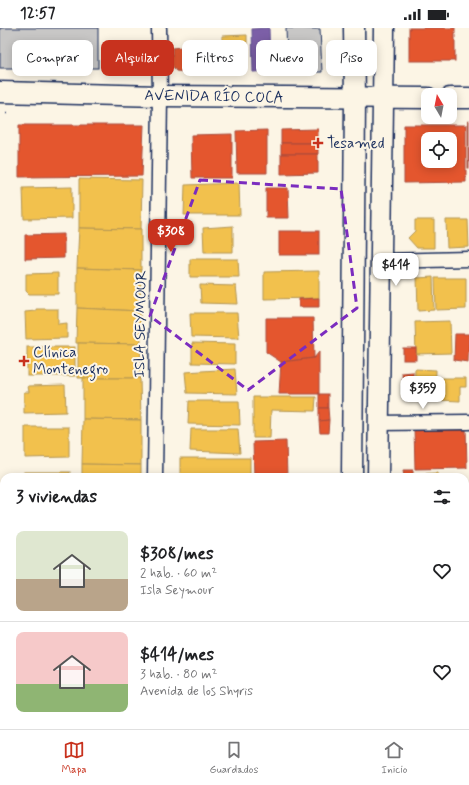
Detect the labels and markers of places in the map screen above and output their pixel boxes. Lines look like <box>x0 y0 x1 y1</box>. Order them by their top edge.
place label: Tesamed <box>327 134 385 154</box>
marker: Tesamed <box>312 137 324 149</box>
pin: $308 <box>147 219 195 253</box>
pin: $414 <box>372 253 420 287</box>
place label: Clínica Montenegro <box>33 343 108 381</box>
marker: Clínica Montenegro <box>18 355 30 367</box>
pin: $359 <box>399 376 447 410</box>

